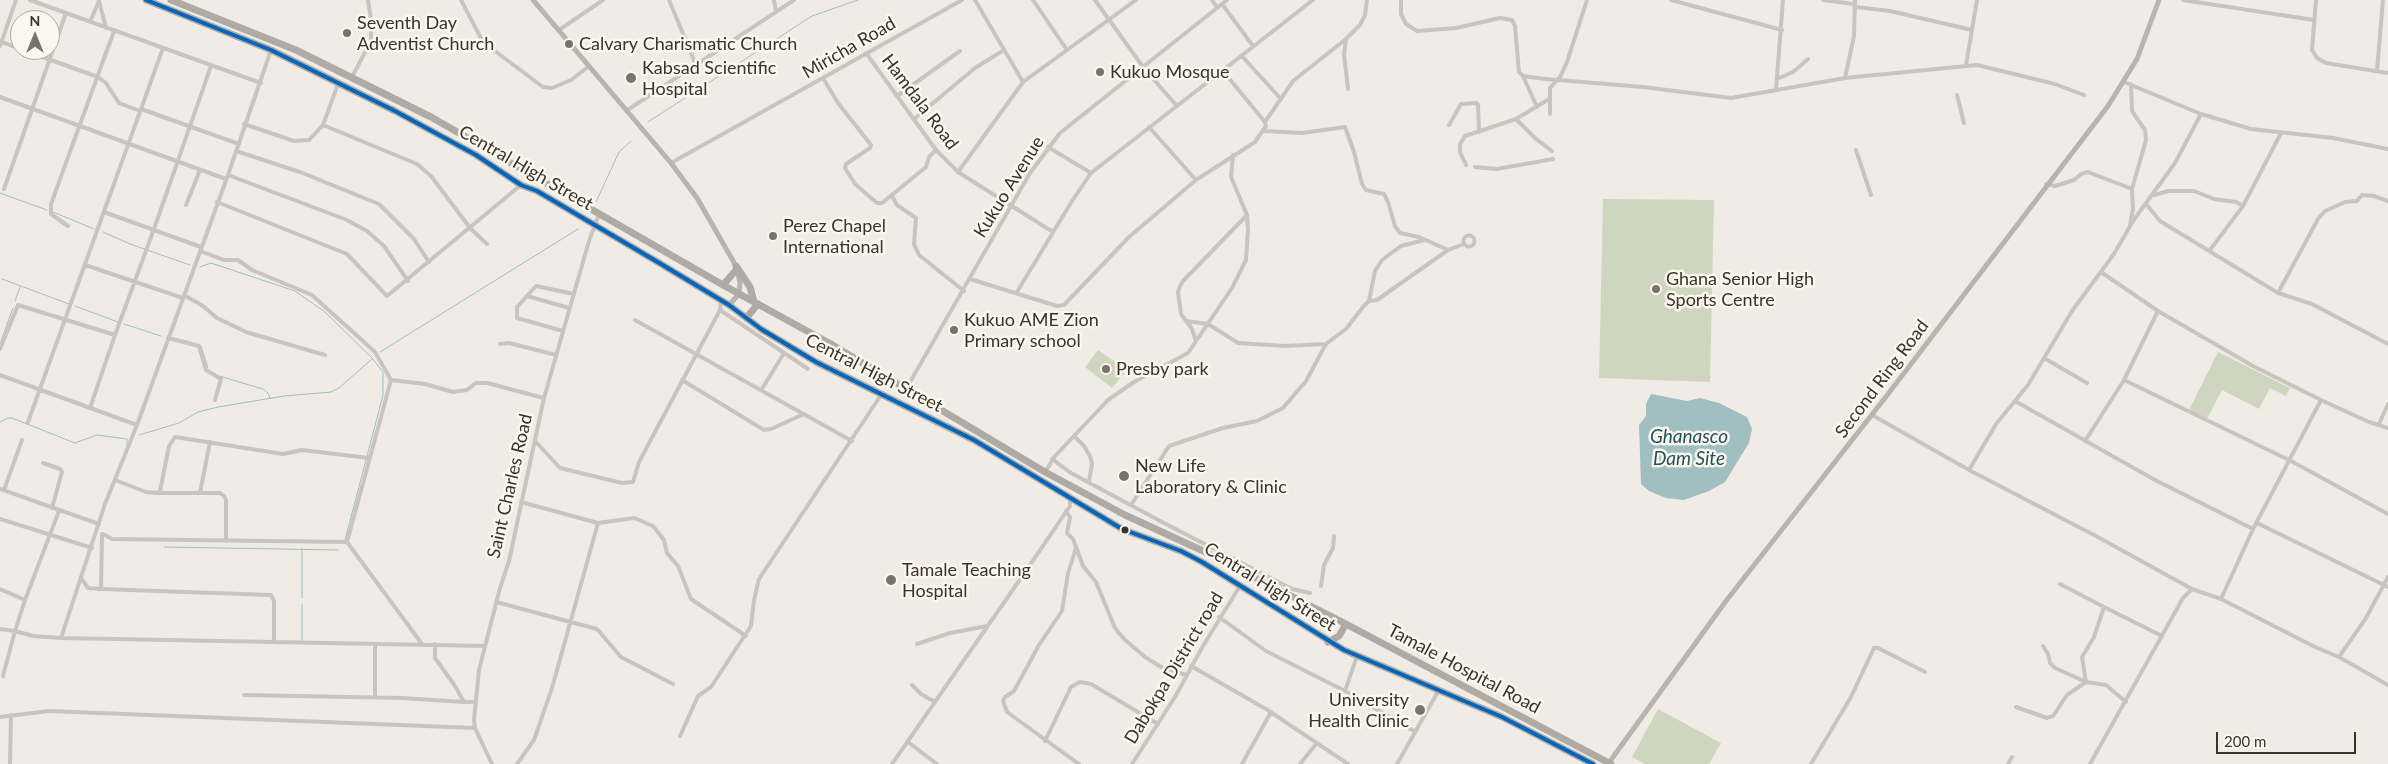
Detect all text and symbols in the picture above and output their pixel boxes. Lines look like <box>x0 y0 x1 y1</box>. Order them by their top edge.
north arrow <box>10 10 60 60</box>
text: N <box>30 12 40 29</box>
place label: Seventh Day Adventist Church <box>357 12 494 54</box>
street label: Miricha Road <box>799 13 899 83</box>
marker: Seventh Day Adventist Church <box>341 27 353 39</box>
place label: Calvary Charismatic Church <box>579 33 797 55</box>
marker: Calvary Charismatic Church <box>563 38 575 50</box>
street label: Hamdala Road <box>877 50 963 154</box>
place label: Kabsad Scientific Hospital <box>642 57 776 100</box>
place label: Kukuo Mosque <box>1110 61 1230 83</box>
marker: Kukuo Mosque <box>1094 66 1106 78</box>
marker: Kabsad Scientific Hospital <box>624 71 638 85</box>
street label: Central High Street <box>455 121 597 215</box>
street label: Kukuo Avenue <box>969 132 1049 242</box>
place label: Perez Chapel International <box>783 215 886 258</box>
marker: Perez Chapel International <box>767 230 779 242</box>
place label: Ghana Senior High Sports Centre <box>1666 268 1814 310</box>
marker: Ghana Senior High Sports Centre <box>1650 283 1662 295</box>
place label: Kukuo AME Zion Primary school <box>964 309 1099 352</box>
street label: Second Ring Road <box>1831 316 1933 442</box>
marker: Kukuo AME Zion Primary school <box>948 324 960 336</box>
street label: Central High Street <box>802 329 946 417</box>
place label: Presby park <box>1116 358 1209 380</box>
marker: Presby park <box>1100 363 1112 375</box>
street label: Saint Charles Road <box>483 412 537 560</box>
water label: Ghanasco Dam Site <box>1650 426 1728 470</box>
place label: New Life Laboratory & Clinic <box>1135 455 1287 498</box>
marker: New Life Laboratory & Clinic <box>1117 469 1131 483</box>
unlabelled marker <box>1120 525 1130 535</box>
street label: Central High Street <box>1200 538 1340 636</box>
place label: Tamale Teaching Hospital <box>902 559 1031 602</box>
marker: Tamale Teaching Hospital <box>884 573 898 587</box>
street label: Dabokpa District road <box>1120 588 1228 748</box>
street label: Tamale Hospital Road <box>1384 620 1544 718</box>
place label: University Health Clinic <box>1308 689 1409 732</box>
marker: University Health Clinic <box>1413 703 1427 717</box>
scale bar <box>2218 722 2358 754</box>
text: 200 m <box>2224 732 2266 750</box>

